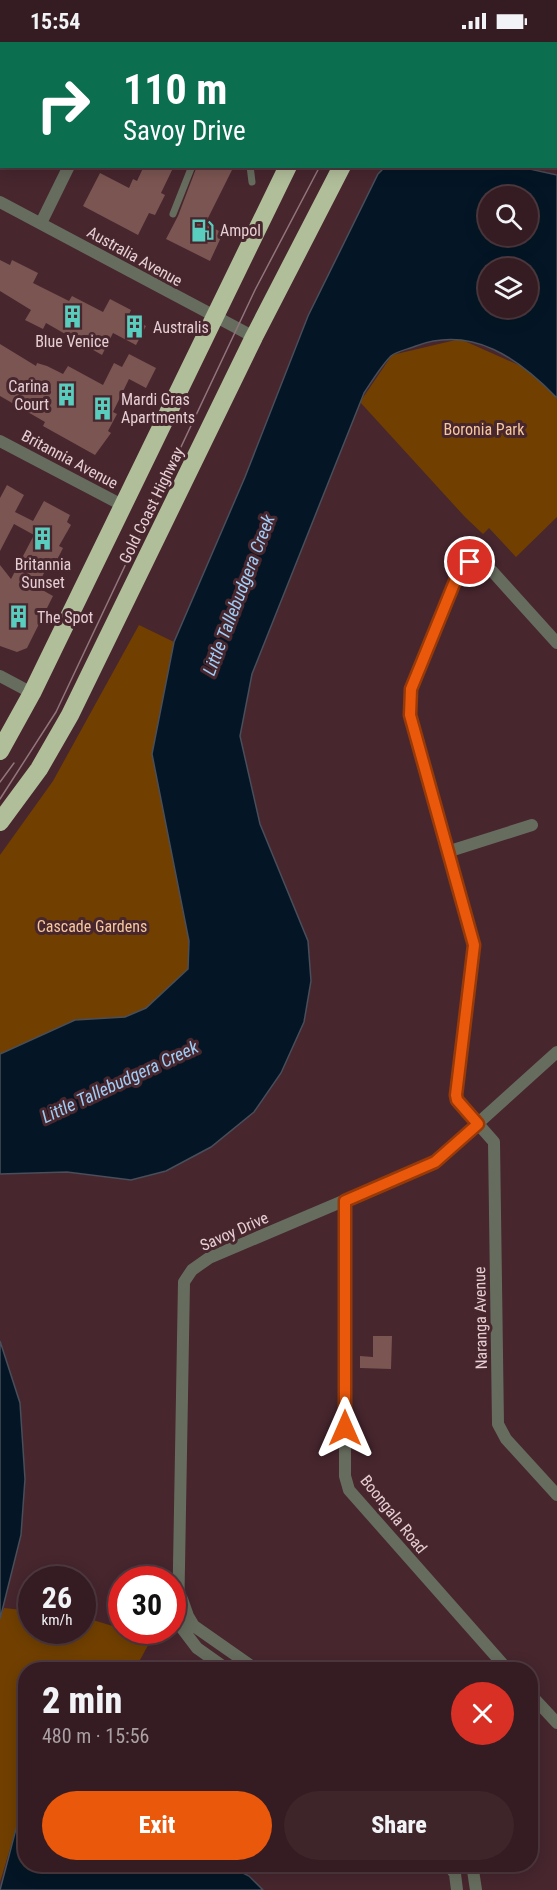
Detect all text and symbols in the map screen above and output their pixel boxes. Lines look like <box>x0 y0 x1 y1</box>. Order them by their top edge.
text: 15:54 <box>30 9 81 34</box>
text: 110 m <box>123 65 228 114</box>
icon: right <box>24 66 102 144</box>
text: Savoy Drive <box>123 115 246 147</box>
map controls <box>478 186 538 318</box>
button: search <box>478 186 538 246</box>
fuel station icon: Ampol <box>189 217 215 243</box>
place label: Ampol <box>220 221 261 240</box>
street label: Australia Avenue <box>84 222 186 290</box>
button: layers <box>478 258 538 318</box>
building icon: Blue Venice <box>59 303 85 329</box>
building icon: Australis <box>122 314 148 340</box>
place label: Australis <box>153 318 209 337</box>
place label: Blue Venice <box>35 332 109 351</box>
place label: Carina Court <box>8 377 49 414</box>
building icon: Carina Court <box>54 382 80 408</box>
place label: Mardi Gras Apartments <box>121 390 195 427</box>
building icon: Mardi Gras Apartments <box>90 395 116 421</box>
park label: Boronia Park <box>444 420 525 439</box>
street label: Britannia Avenue <box>18 426 121 493</box>
street label: Gold Coast Highway <box>115 444 188 566</box>
water label: Little Tallebudgera Creek <box>198 510 279 678</box>
building icon: Britannia Sunset <box>30 526 56 552</box>
pin <box>444 536 495 587</box>
icon: arrive <box>453 545 486 578</box>
place label: Britannia Sunset <box>15 555 71 592</box>
building icon: The Spot <box>6 604 32 630</box>
place label: The Spot <box>37 608 93 627</box>
park label: Cascade Gardens <box>37 917 147 936</box>
water label: Little Tallebudgera Creek <box>38 1036 202 1127</box>
street label: Savoy Drive <box>197 1208 271 1255</box>
street label: Naranga Avenue <box>470 1266 491 1370</box>
position arrow <box>313 1396 377 1460</box>
street label: Boongala Road <box>356 1471 431 1557</box>
speed limit sign: 30 <box>108 1566 186 1644</box>
text: 26 <box>42 1580 72 1615</box>
text: km/h <box>42 1611 72 1629</box>
text: 2 min <box>42 1680 122 1722</box>
button: close <box>451 1682 514 1745</box>
text: 480 m · 15:56 <box>42 1724 149 1748</box>
button: Exit <box>42 1791 272 1860</box>
button: Share <box>284 1791 514 1860</box>

